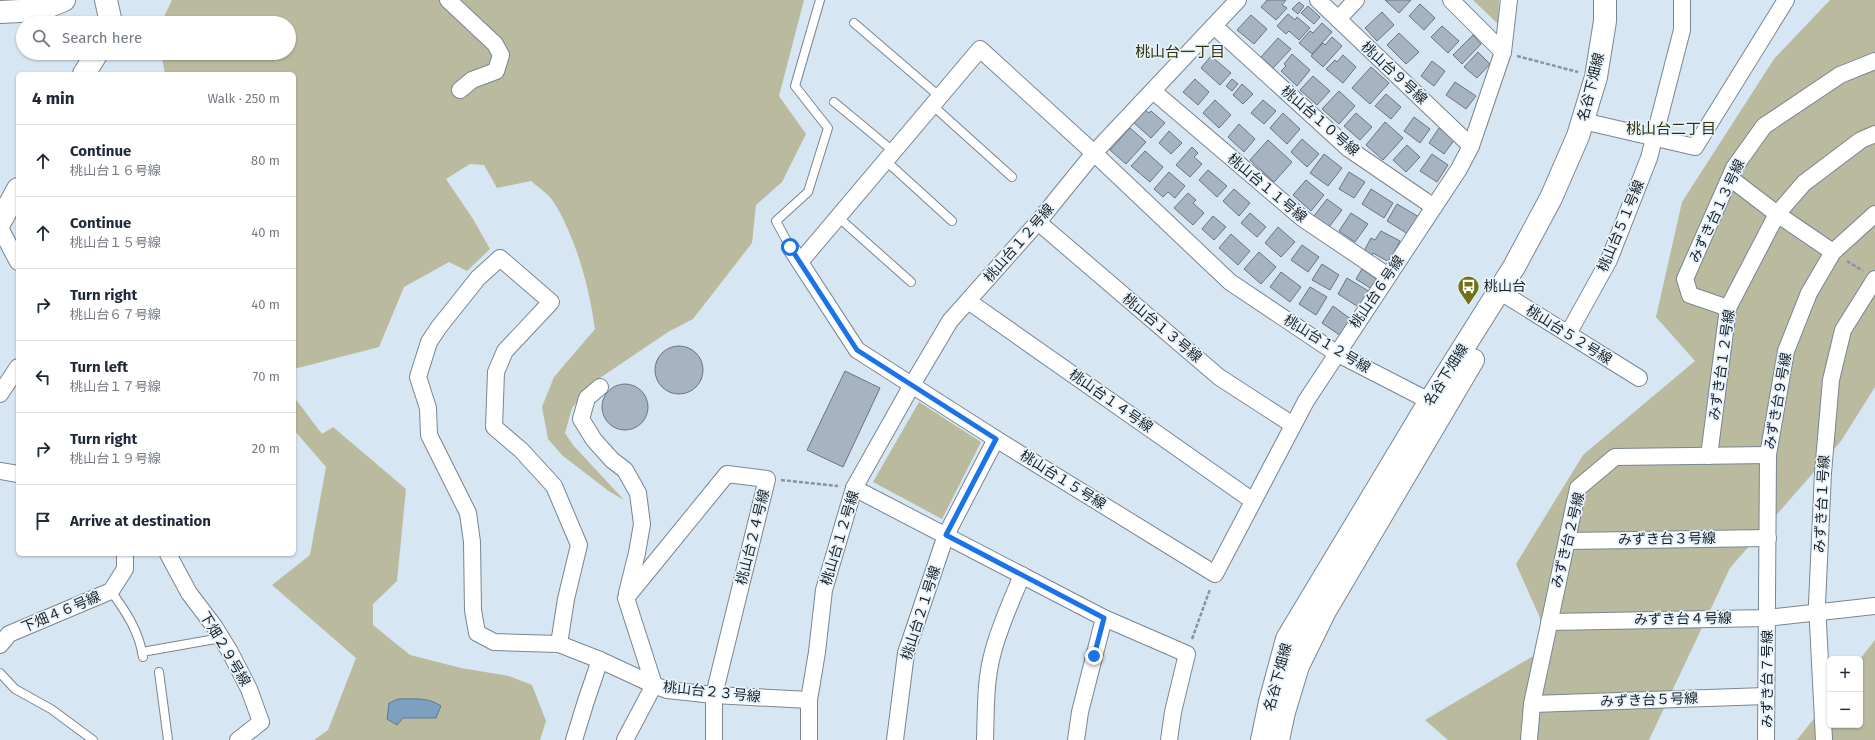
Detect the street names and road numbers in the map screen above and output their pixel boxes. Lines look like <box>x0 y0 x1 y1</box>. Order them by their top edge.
street label: 桃山台９号線 <box>1357 38 1431 108</box>
street label: 名谷下畑線 <box>1574 51 1608 123</box>
street label: 桃山台１０号線 <box>1277 82 1363 160</box>
street label: 桃山台１１号線 <box>1224 150 1310 226</box>
street label: みずき台１３号線 <box>1686 157 1748 265</box>
street label: 桃山台５１号線 <box>1594 178 1648 274</box>
street label: 桃山台１２号線 <box>980 200 1058 286</box>
street label: 桃山台６号線 <box>1346 252 1408 332</box>
street label: 桃山台１３号線 <box>1119 290 1205 366</box>
street label: 桃山台５２号線 <box>1523 302 1615 368</box>
street label: みずき台１２号線 <box>1706 308 1738 422</box>
street label: 桃山台１２号線 <box>1281 311 1373 377</box>
street label: 名谷下畑線 <box>1420 341 1472 409</box>
street label: みずき台９号線 <box>1761 351 1795 451</box>
street label: 桃山台１４号線 <box>1066 366 1156 436</box>
street label: 桃山台１５号線 <box>1017 447 1109 513</box>
street label: みずき台１号線 <box>1811 455 1833 553</box>
street label: 桃山台２４号線 <box>733 487 773 587</box>
street label: 桃山台１２号線 <box>818 489 862 587</box>
street label: みずき台２号線 <box>1548 490 1588 590</box>
street label: みずき台３号線 <box>1618 530 1716 548</box>
street label: 桃山台２１号線 <box>898 564 944 662</box>
street label: 下畑４６号線 <box>19 588 103 636</box>
street label: 下畑２９号線 <box>196 609 254 689</box>
street label: みずき台４号線 <box>1634 610 1732 628</box>
street label: みずき台７号線 <box>1759 630 1776 728</box>
street label: 名谷下畑線 <box>1261 641 1295 713</box>
street label: 桃山台２３号線 <box>662 678 762 706</box>
street label: みずき台５号線 <box>1600 690 1698 710</box>

